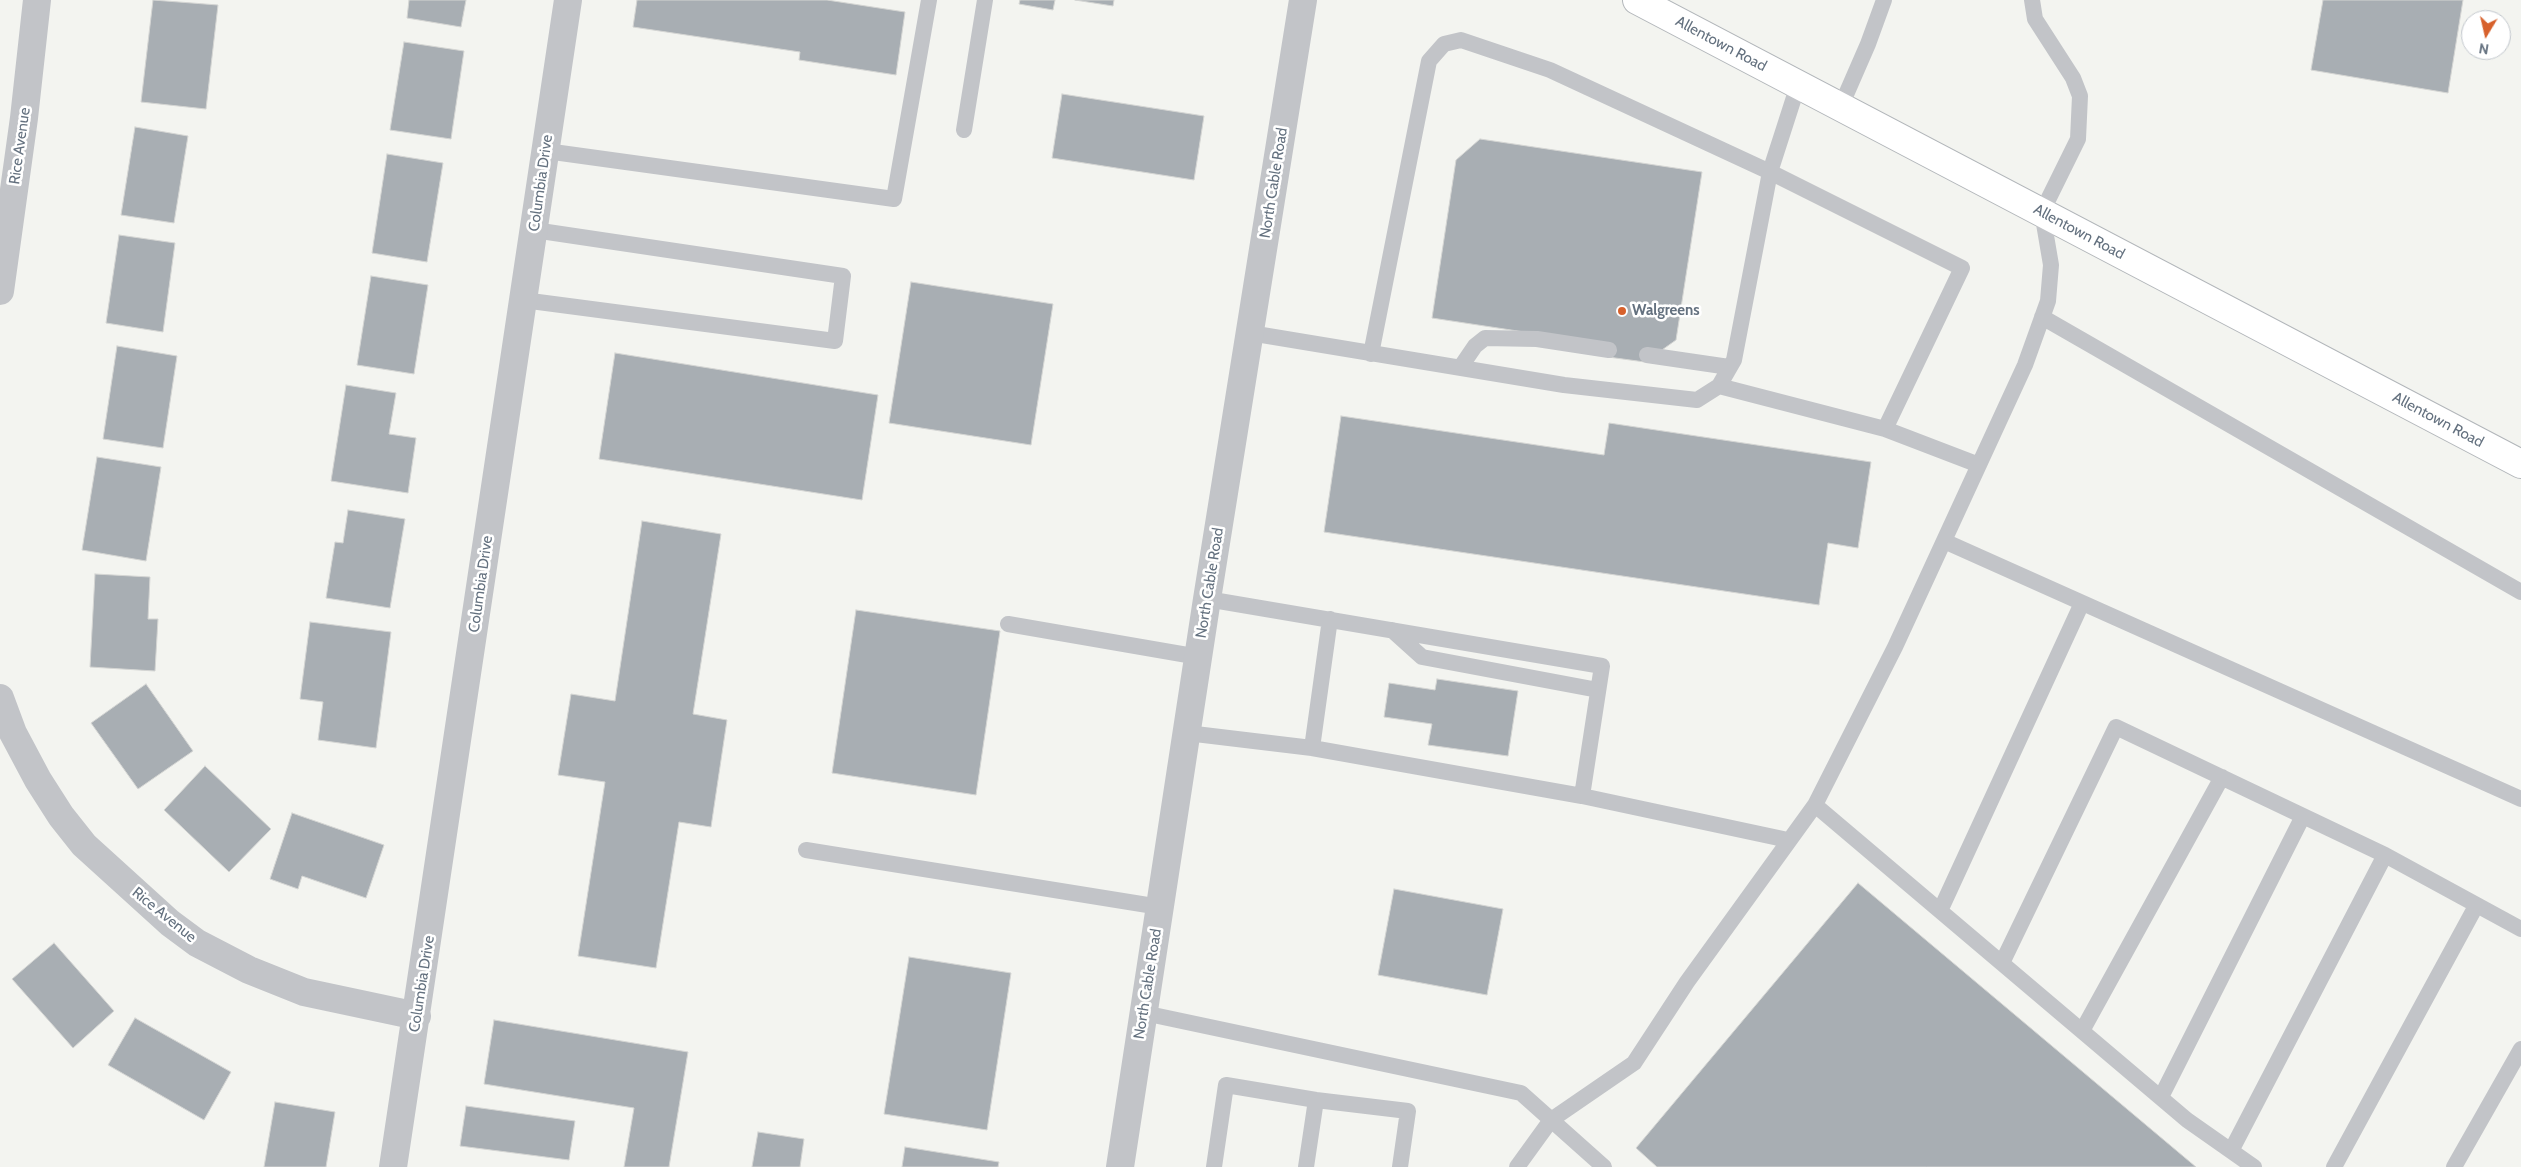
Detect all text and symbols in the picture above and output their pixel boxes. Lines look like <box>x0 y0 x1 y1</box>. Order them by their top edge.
north arrow <box>2461 10 2511 60</box>
street label: Allentown Road <box>1672 12 1770 76</box>
text: N <box>2478 39 2490 58</box>
street label: Rice Avenue <box>6 106 34 186</box>
street label: North Cable Road <box>1256 126 1292 240</box>
street label: Columbia Drive <box>525 133 557 233</box>
street label: Allentown Road <box>2030 200 2128 264</box>
place label: Walgreens <box>1632 302 1700 320</box>
marker: Walgreens <box>1616 305 1628 317</box>
street label: Allentown Road <box>2389 388 2487 452</box>
street label: North Cable Road <box>1192 526 1228 640</box>
street label: Columbia Drive <box>465 534 497 634</box>
street label: Rice Avenue <box>128 884 200 946</box>
street label: North Cable Road <box>1130 927 1166 1041</box>
street label: Columbia Drive <box>405 934 439 1034</box>

